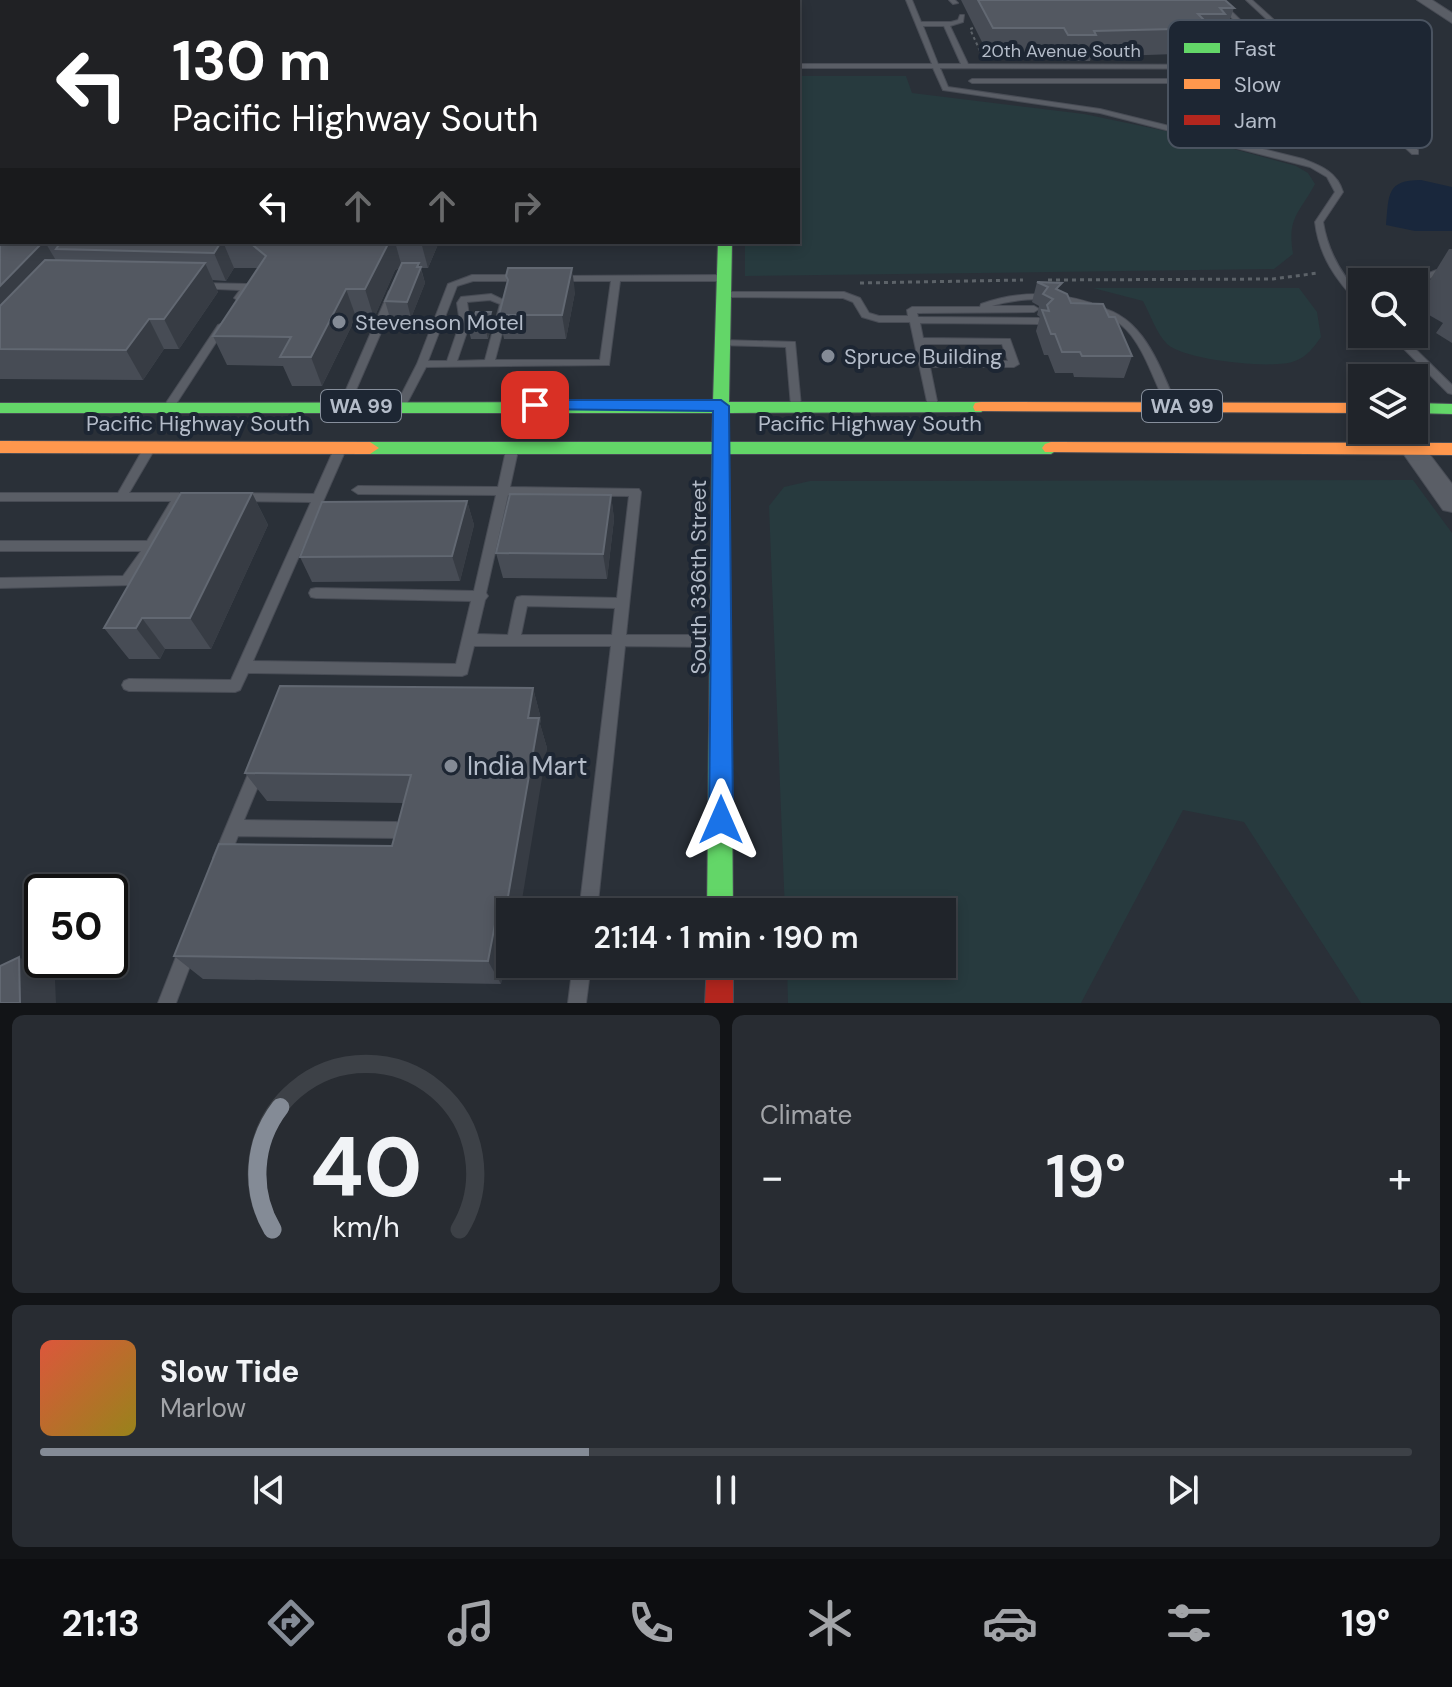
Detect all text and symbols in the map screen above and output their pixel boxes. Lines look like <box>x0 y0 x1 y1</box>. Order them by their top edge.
legend <box>1168 20 1432 148</box>
text: 130 m <box>172 24 331 97</box>
icon: left <box>40 32 144 136</box>
text: Fast <box>1234 34 1276 63</box>
street label: 20th Avenue South <box>981 39 1141 63</box>
text: Slow <box>1234 70 1281 99</box>
text: Pacific Highway South <box>172 95 538 142</box>
text: Jam <box>1234 106 1277 135</box>
icon: left <box>252 184 296 228</box>
icon: ahead <box>336 184 380 228</box>
icon: ahead <box>420 184 464 228</box>
icon: right <box>504 184 548 228</box>
map controls <box>1348 268 1428 444</box>
button: search <box>1348 268 1428 348</box>
place label: Stevenson Motel <box>355 308 524 337</box>
marker: Stevenson Motel <box>330 313 348 331</box>
place label: Spruce Building <box>844 342 1002 371</box>
marker: Spruce Building <box>819 347 837 365</box>
button: layers <box>1348 364 1428 444</box>
pin <box>501 371 569 439</box>
icon: arrive <box>513 383 557 427</box>
road number: WA 99 <box>321 390 401 422</box>
road number: WA 99 <box>1142 390 1222 422</box>
street label: Pacific Highway South <box>86 409 310 438</box>
street label: Pacific Highway South <box>758 409 982 438</box>
street label: South 336th Street <box>684 480 713 674</box>
place label: India Mart <box>467 749 587 783</box>
marker: India Mart <box>442 757 460 775</box>
position arrow <box>679 778 763 862</box>
speed limit sign: 50 <box>24 874 128 978</box>
text: 21:14 · 1 min · 190 m <box>594 918 859 957</box>
text: Climate <box>760 1098 852 1132</box>
text: 40 <box>310 1113 422 1222</box>
text: 19° <box>1046 1137 1126 1216</box>
text: − <box>760 1148 784 1206</box>
text: + <box>1388 1148 1412 1206</box>
text: km/h <box>332 1209 400 1246</box>
text: Slow Tide <box>160 1352 299 1391</box>
text: Marlow <box>160 1391 246 1425</box>
icon: previous <box>247 1468 291 1512</box>
icon: pause <box>704 1468 748 1512</box>
icon: next <box>1161 1468 1205 1512</box>
icon: directions <box>263 1595 319 1651</box>
icon: music <box>443 1595 499 1651</box>
icon: phone <box>623 1595 679 1651</box>
icon: climate <box>802 1595 858 1651</box>
icon: car <box>982 1595 1038 1651</box>
icon: filters <box>1161 1595 1217 1651</box>
text: 21:13 <box>62 1600 140 1647</box>
text: 19° <box>1341 1600 1390 1647</box>

